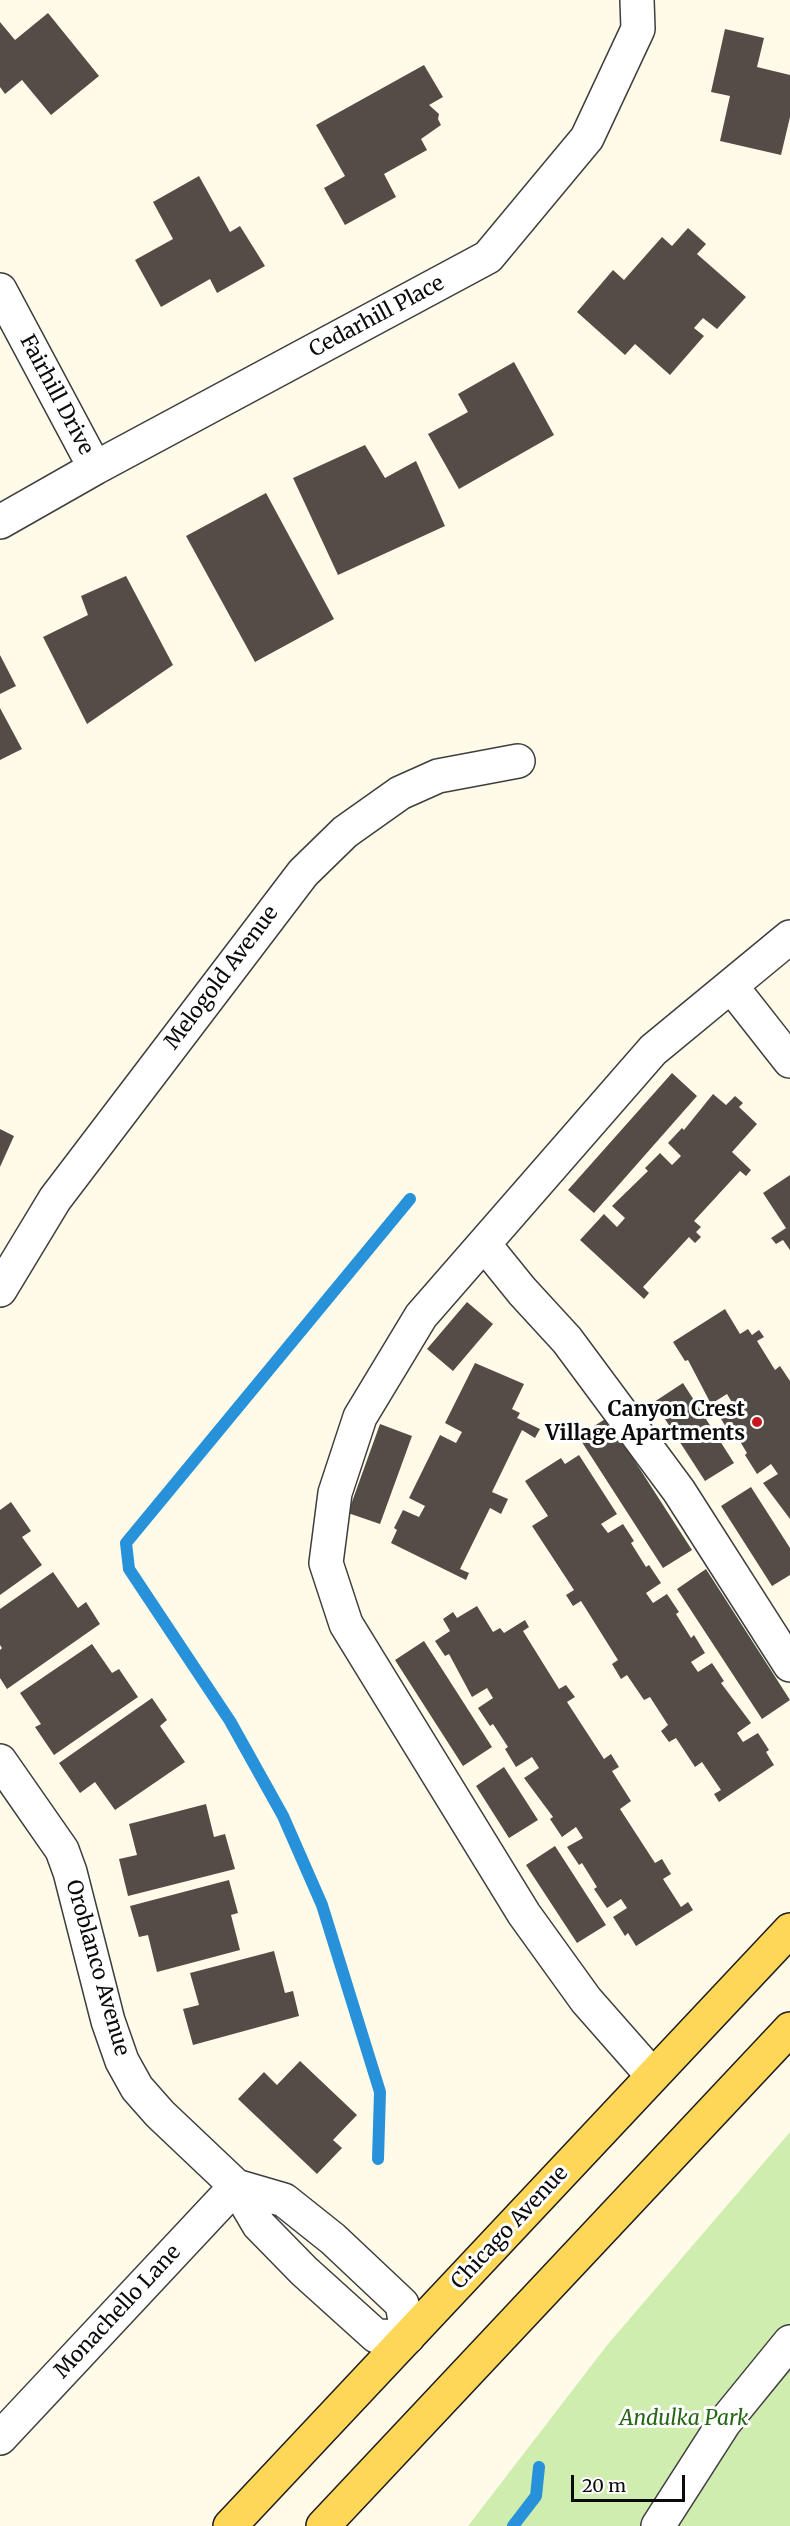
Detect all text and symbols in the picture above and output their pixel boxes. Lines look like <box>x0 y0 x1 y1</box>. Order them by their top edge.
street label: Cedarhill Place <box>305 271 449 363</box>
street label: Fairhill Drive <box>14 331 98 459</box>
street label: Melogold Avenue <box>160 901 284 1055</box>
place label: Canyon Crest Village Apartments <box>545 1397 745 1447</box>
marker: Canyon Crest Village Apartments <box>750 1415 764 1429</box>
street label: Oroblanco Avenue <box>60 1877 134 2059</box>
street label: Chicago Avenue <box>446 2161 574 2295</box>
street label: Monachello Lane <box>50 2240 186 2384</box>
park label: Andulka Park <box>619 2406 749 2432</box>
scale bar <box>574 2463 688 2501</box>
text: 20 m <box>582 2474 626 2497</box>

